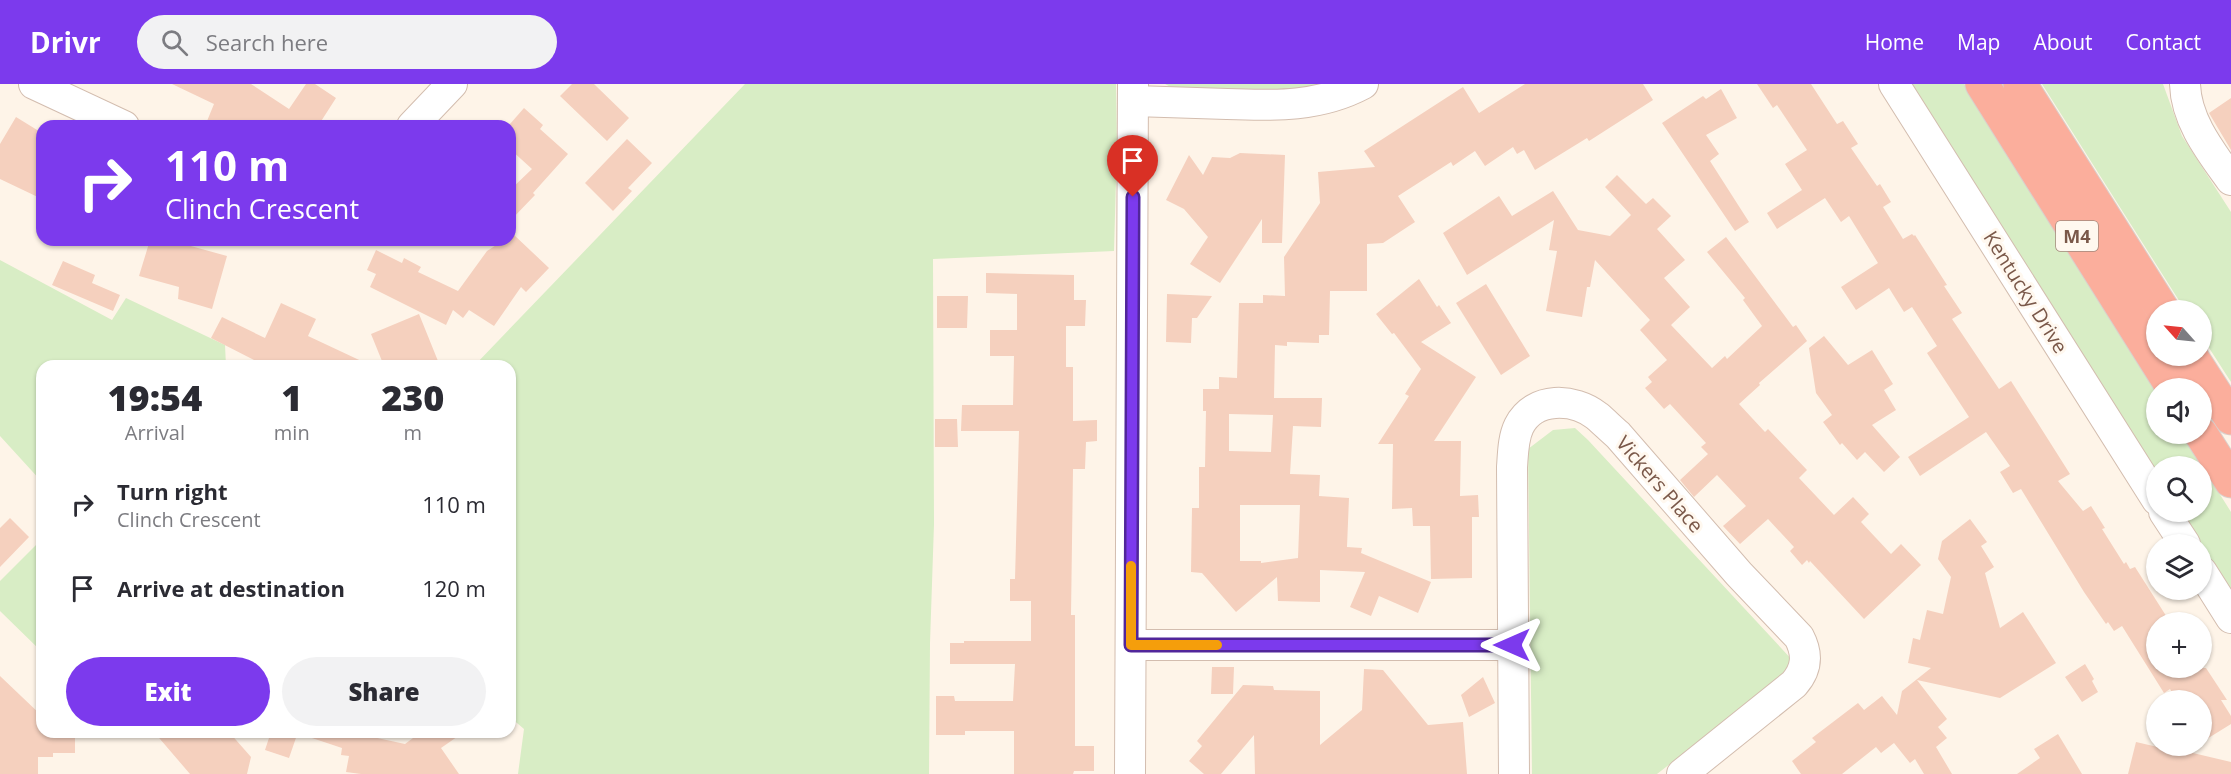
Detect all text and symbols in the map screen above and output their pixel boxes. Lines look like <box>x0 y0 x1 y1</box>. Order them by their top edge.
search box <box>137 15 557 69</box>
text: Drivr <box>30 23 101 61</box>
icon: search <box>158 26 191 59</box>
text: Search here <box>206 27 328 57</box>
text: Home <box>1865 28 1924 56</box>
text: Map <box>1957 28 2000 56</box>
text: About <box>2033 28 2093 56</box>
text: Contact <box>2126 28 2201 56</box>
pin <box>1107 135 1158 197</box>
text: 110 m <box>165 136 289 193</box>
icon: right <box>66 144 144 222</box>
icon: arrive <box>1116 144 1149 177</box>
text: Clinch Crescent <box>165 190 359 227</box>
road number: M4 <box>2056 221 2098 251</box>
street label: Kentucky Drive <box>1978 226 2074 358</box>
north arrow <box>2146 300 2212 366</box>
map controls <box>2146 300 2212 756</box>
text: 19:54 <box>108 373 202 422</box>
text: 1 <box>281 373 302 422</box>
text: 230 <box>381 373 444 422</box>
button: sound <box>2146 378 2212 444</box>
text: Arrival <box>125 419 185 446</box>
text: min <box>274 419 310 446</box>
text: m <box>404 419 422 446</box>
street label: Vickers Place <box>1610 430 1710 538</box>
button: search <box>2146 456 2212 522</box>
text: Turn right <box>117 476 228 506</box>
icon: right <box>66 488 99 521</box>
text: 110 m <box>422 489 486 519</box>
text: Clinch Crescent <box>117 506 261 533</box>
button: layers <box>2146 534 2212 600</box>
icon: arrive <box>66 572 99 605</box>
text: Arrive at destination <box>117 573 345 603</box>
text: 120 m <box>422 573 486 603</box>
button: + <box>2146 612 2212 678</box>
position arrow <box>1480 613 1544 677</box>
button: Exit <box>66 657 270 726</box>
button: Share <box>282 657 486 726</box>
button: − <box>2146 690 2212 756</box>

